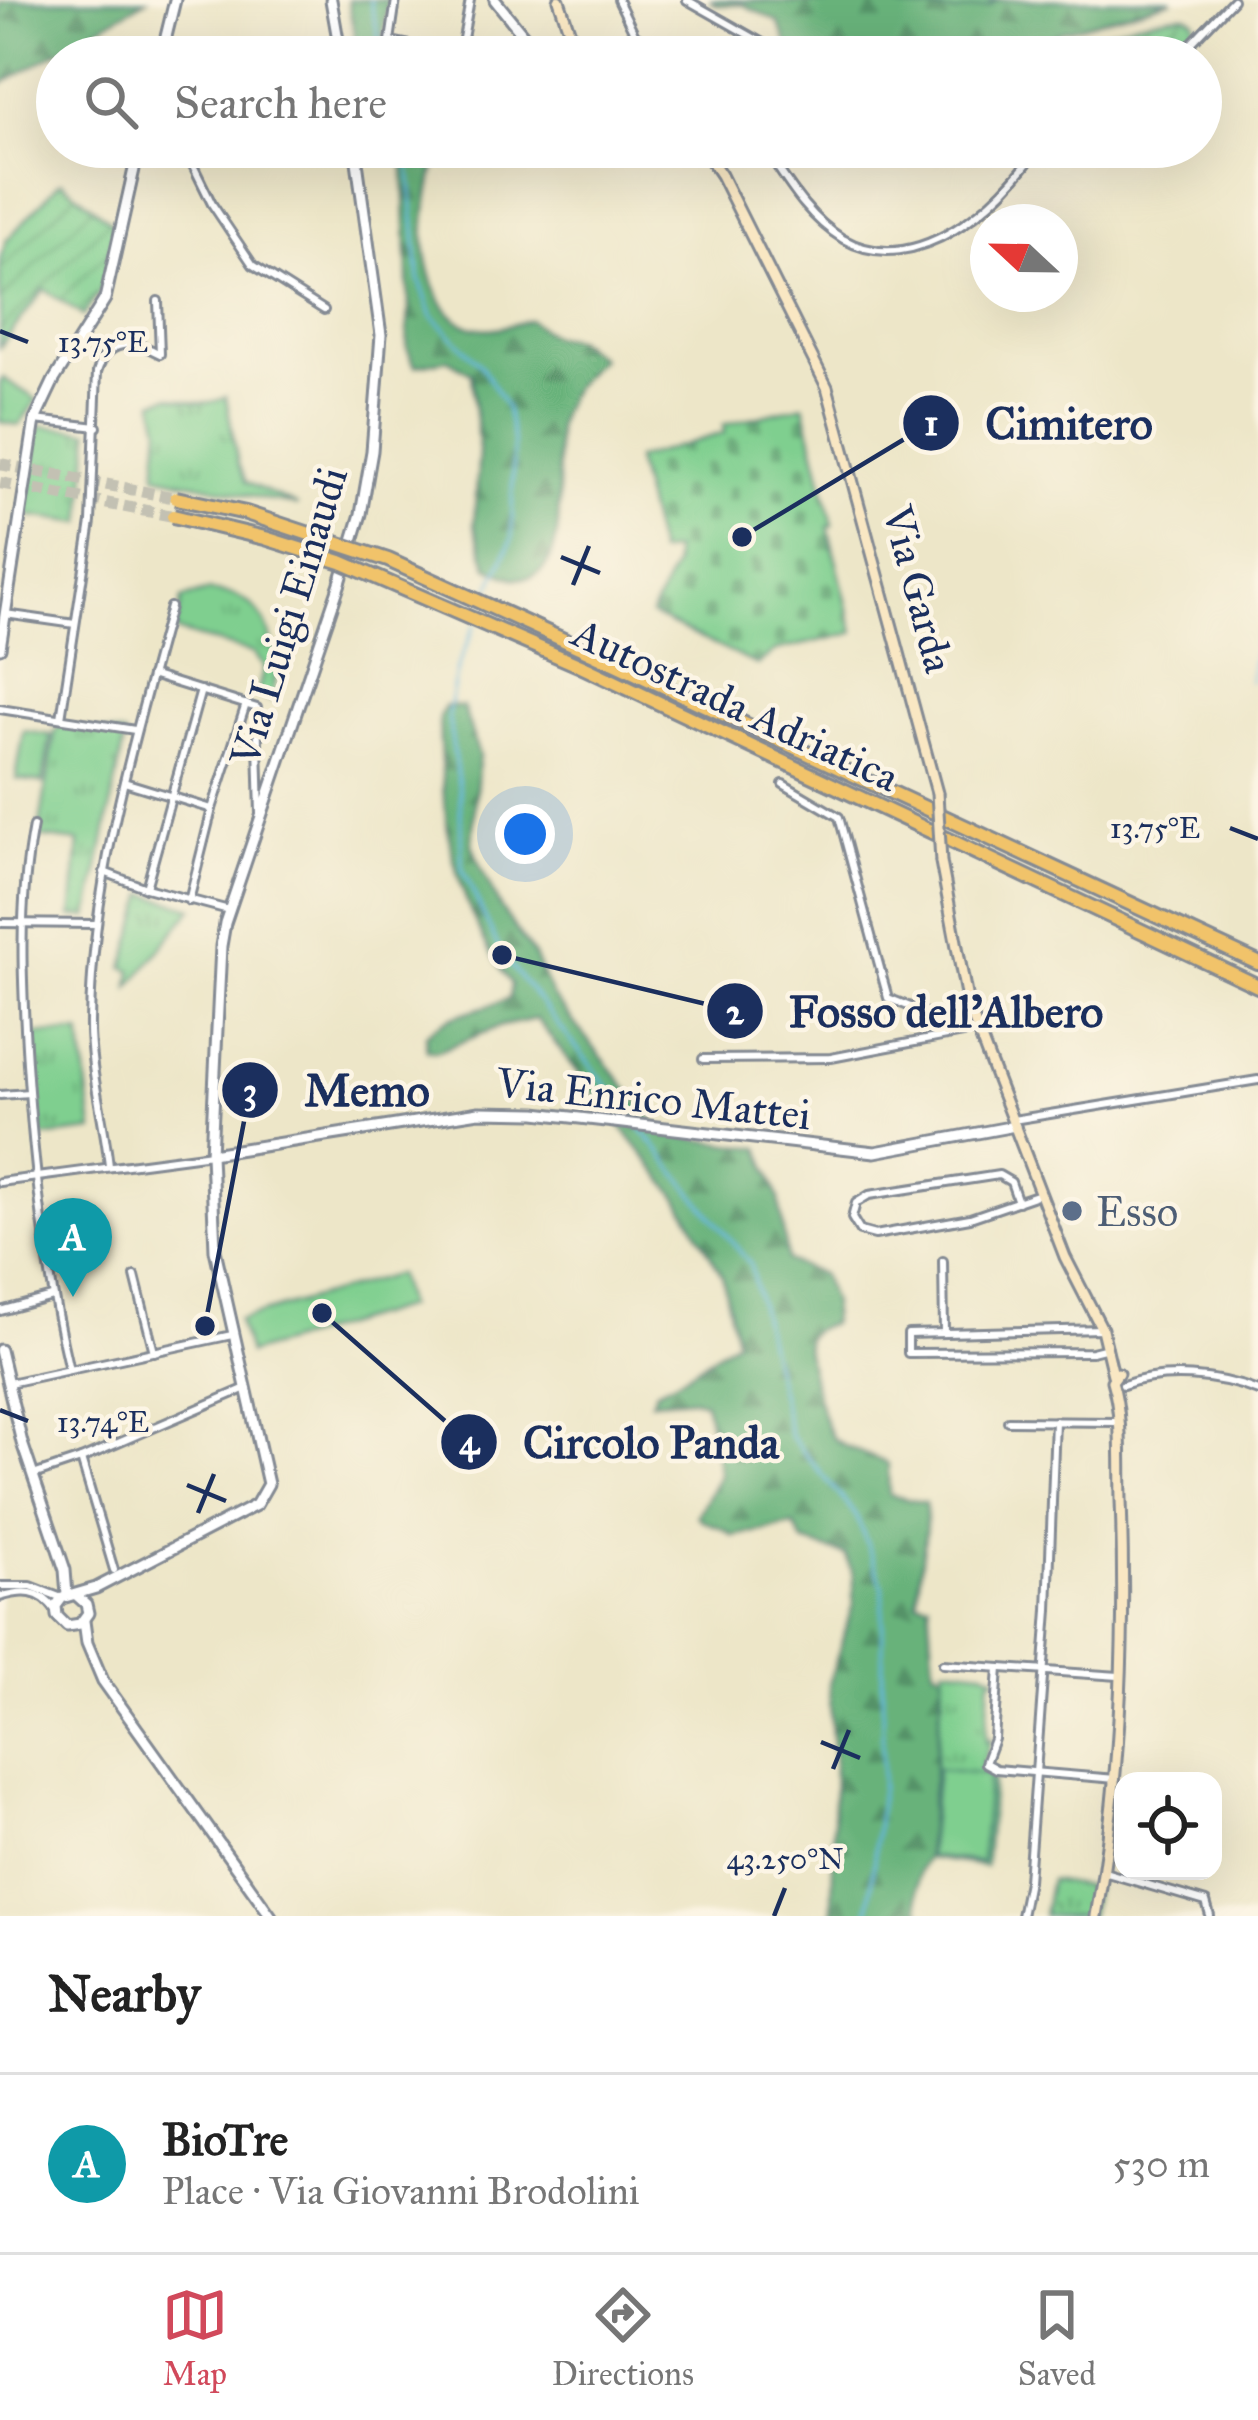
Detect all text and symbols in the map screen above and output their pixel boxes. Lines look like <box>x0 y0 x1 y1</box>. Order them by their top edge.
search box <box>36 36 1222 168</box>
icon: search <box>78 69 144 135</box>
text: Search here <box>174 75 387 130</box>
north arrow <box>970 204 1078 312</box>
text: 13.75°E <box>58 324 148 360</box>
callout: Cimitero <box>901 382 1176 463</box>
text: Cimitero <box>985 396 1153 451</box>
text: 1 <box>924 401 938 445</box>
street label: Via Luigi Einaudi <box>219 461 359 773</box>
street label: Via Garda <box>871 499 965 679</box>
street label: Autostrada Adriatica <box>562 606 907 803</box>
your location <box>495 804 555 864</box>
text: 13.75°E <box>1110 810 1200 846</box>
callout: Fosso dell'Albero <box>705 971 1128 1052</box>
text: Fosso dell'Albero <box>789 984 1103 1039</box>
text: 2 <box>726 990 745 1034</box>
callout: Memo <box>220 1050 453 1131</box>
street label: Via Enrico Mattei <box>493 1057 814 1141</box>
text: Memo <box>304 1063 430 1118</box>
text: 3 <box>243 1069 257 1113</box>
place label: Esso <box>1096 1186 1178 1238</box>
pin: A <box>34 1198 112 1297</box>
marker: Esso <box>1059 1198 1085 1224</box>
callout: Circolo Panda <box>439 1401 803 1482</box>
text: 13.74°E <box>57 1404 149 1440</box>
text: Circolo Panda <box>523 1415 780 1470</box>
text: 4 <box>459 1420 481 1464</box>
map controls <box>1114 1772 1222 1880</box>
button: locate <box>1114 1772 1222 1880</box>
text: 43.250°N <box>726 1841 844 1877</box>
text: Nearby <box>48 1963 200 2025</box>
text: BioTre <box>162 2112 288 2167</box>
text: A <box>74 2140 100 2188</box>
text: 530 m <box>1112 2140 1210 2188</box>
text: Place · Via Giovanni Brodolini <box>162 2167 640 2215</box>
tab: Map <box>162 2282 228 2394</box>
tab: Directions <box>552 2282 694 2394</box>
tab: Saved <box>1018 2282 1096 2394</box>

